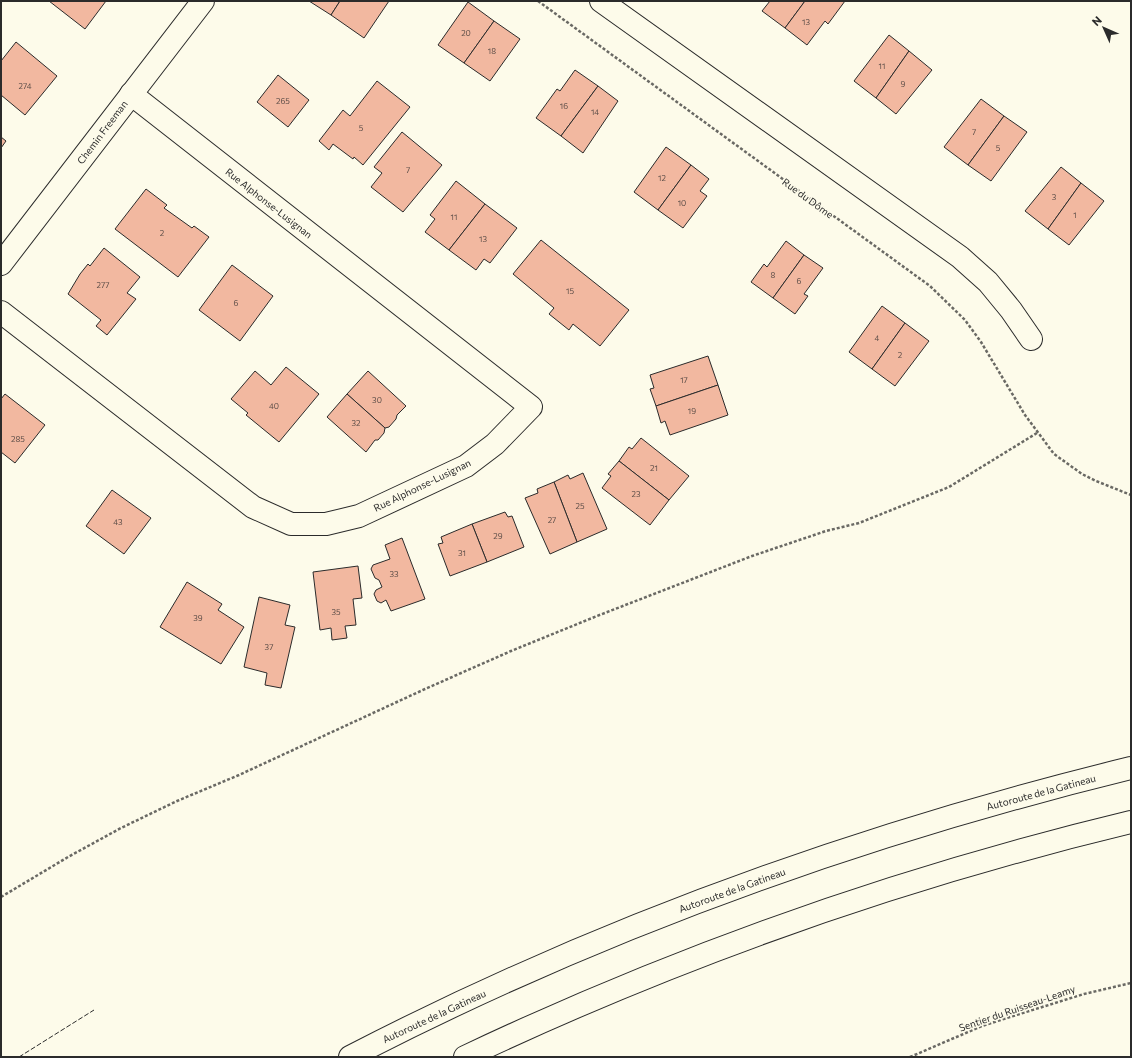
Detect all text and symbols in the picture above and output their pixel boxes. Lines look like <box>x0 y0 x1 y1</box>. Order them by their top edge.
north arrow <box>1084 8 1124 48</box>
text: N <box>1089 13 1104 28</box>
house number: 13 <box>802 17 810 27</box>
house number: 20 <box>461 28 471 38</box>
house number: 18 <box>488 46 496 56</box>
house number: 11 <box>879 61 885 71</box>
house number: 9 <box>901 79 906 89</box>
house number: 274 <box>19 81 32 91</box>
house number: 265 <box>276 96 290 106</box>
street label: Chemin Freeman <box>74 98 130 166</box>
house number: 16 <box>560 101 568 111</box>
house number: 14 <box>591 107 599 117</box>
house number: 5 <box>359 123 364 133</box>
house number: 7 <box>972 127 976 137</box>
house number: 5 <box>996 143 1001 153</box>
street label: Rue Alphonse-Lusignan <box>223 165 315 241</box>
house number: 7 <box>406 165 410 175</box>
house number: 12 <box>658 173 666 183</box>
street label: Rue du Dôme <box>780 175 836 221</box>
house number: 3 <box>1052 192 1057 202</box>
house number: 10 <box>678 198 686 208</box>
house number: 1 <box>1073 210 1077 220</box>
house number: 11 <box>451 212 457 222</box>
house number: 2 <box>160 228 165 238</box>
house number: 13 <box>479 234 487 244</box>
house number: 8 <box>771 270 776 280</box>
house number: 6 <box>797 276 802 286</box>
house number: 277 <box>97 280 109 290</box>
house number: 15 <box>566 286 574 296</box>
house number: 6 <box>234 298 239 308</box>
house number: 4 <box>875 333 880 343</box>
house number: 2 <box>898 350 903 360</box>
house number: 17 <box>680 375 688 385</box>
house number: 30 <box>372 395 382 405</box>
house number: 40 <box>269 401 279 411</box>
house number: 19 <box>688 406 696 416</box>
house number: 32 <box>352 418 361 428</box>
house number: 285 <box>11 434 25 444</box>
street label: Rue Alphonse-Lusignan <box>371 456 473 514</box>
house number: 21 <box>650 463 658 473</box>
house number: 23 <box>632 489 641 499</box>
house number: 25 <box>575 501 585 511</box>
house number: 27 <box>548 515 556 525</box>
house number: 43 <box>113 517 123 527</box>
house number: 29 <box>493 531 503 541</box>
house number: 31 <box>458 548 466 558</box>
house number: 33 <box>389 569 399 579</box>
house number: 35 <box>331 607 341 617</box>
house number: 39 <box>193 613 203 623</box>
house number: 37 <box>265 642 273 652</box>
street label: Autoroute de la Gatineau <box>985 772 1097 812</box>
street label: Autoroute de la Gatineau <box>677 865 787 915</box>
street label: Sentier du Ruisseau-Leamy <box>957 982 1077 1034</box>
street label: Autoroute de la Gatineau <box>380 987 488 1045</box>

